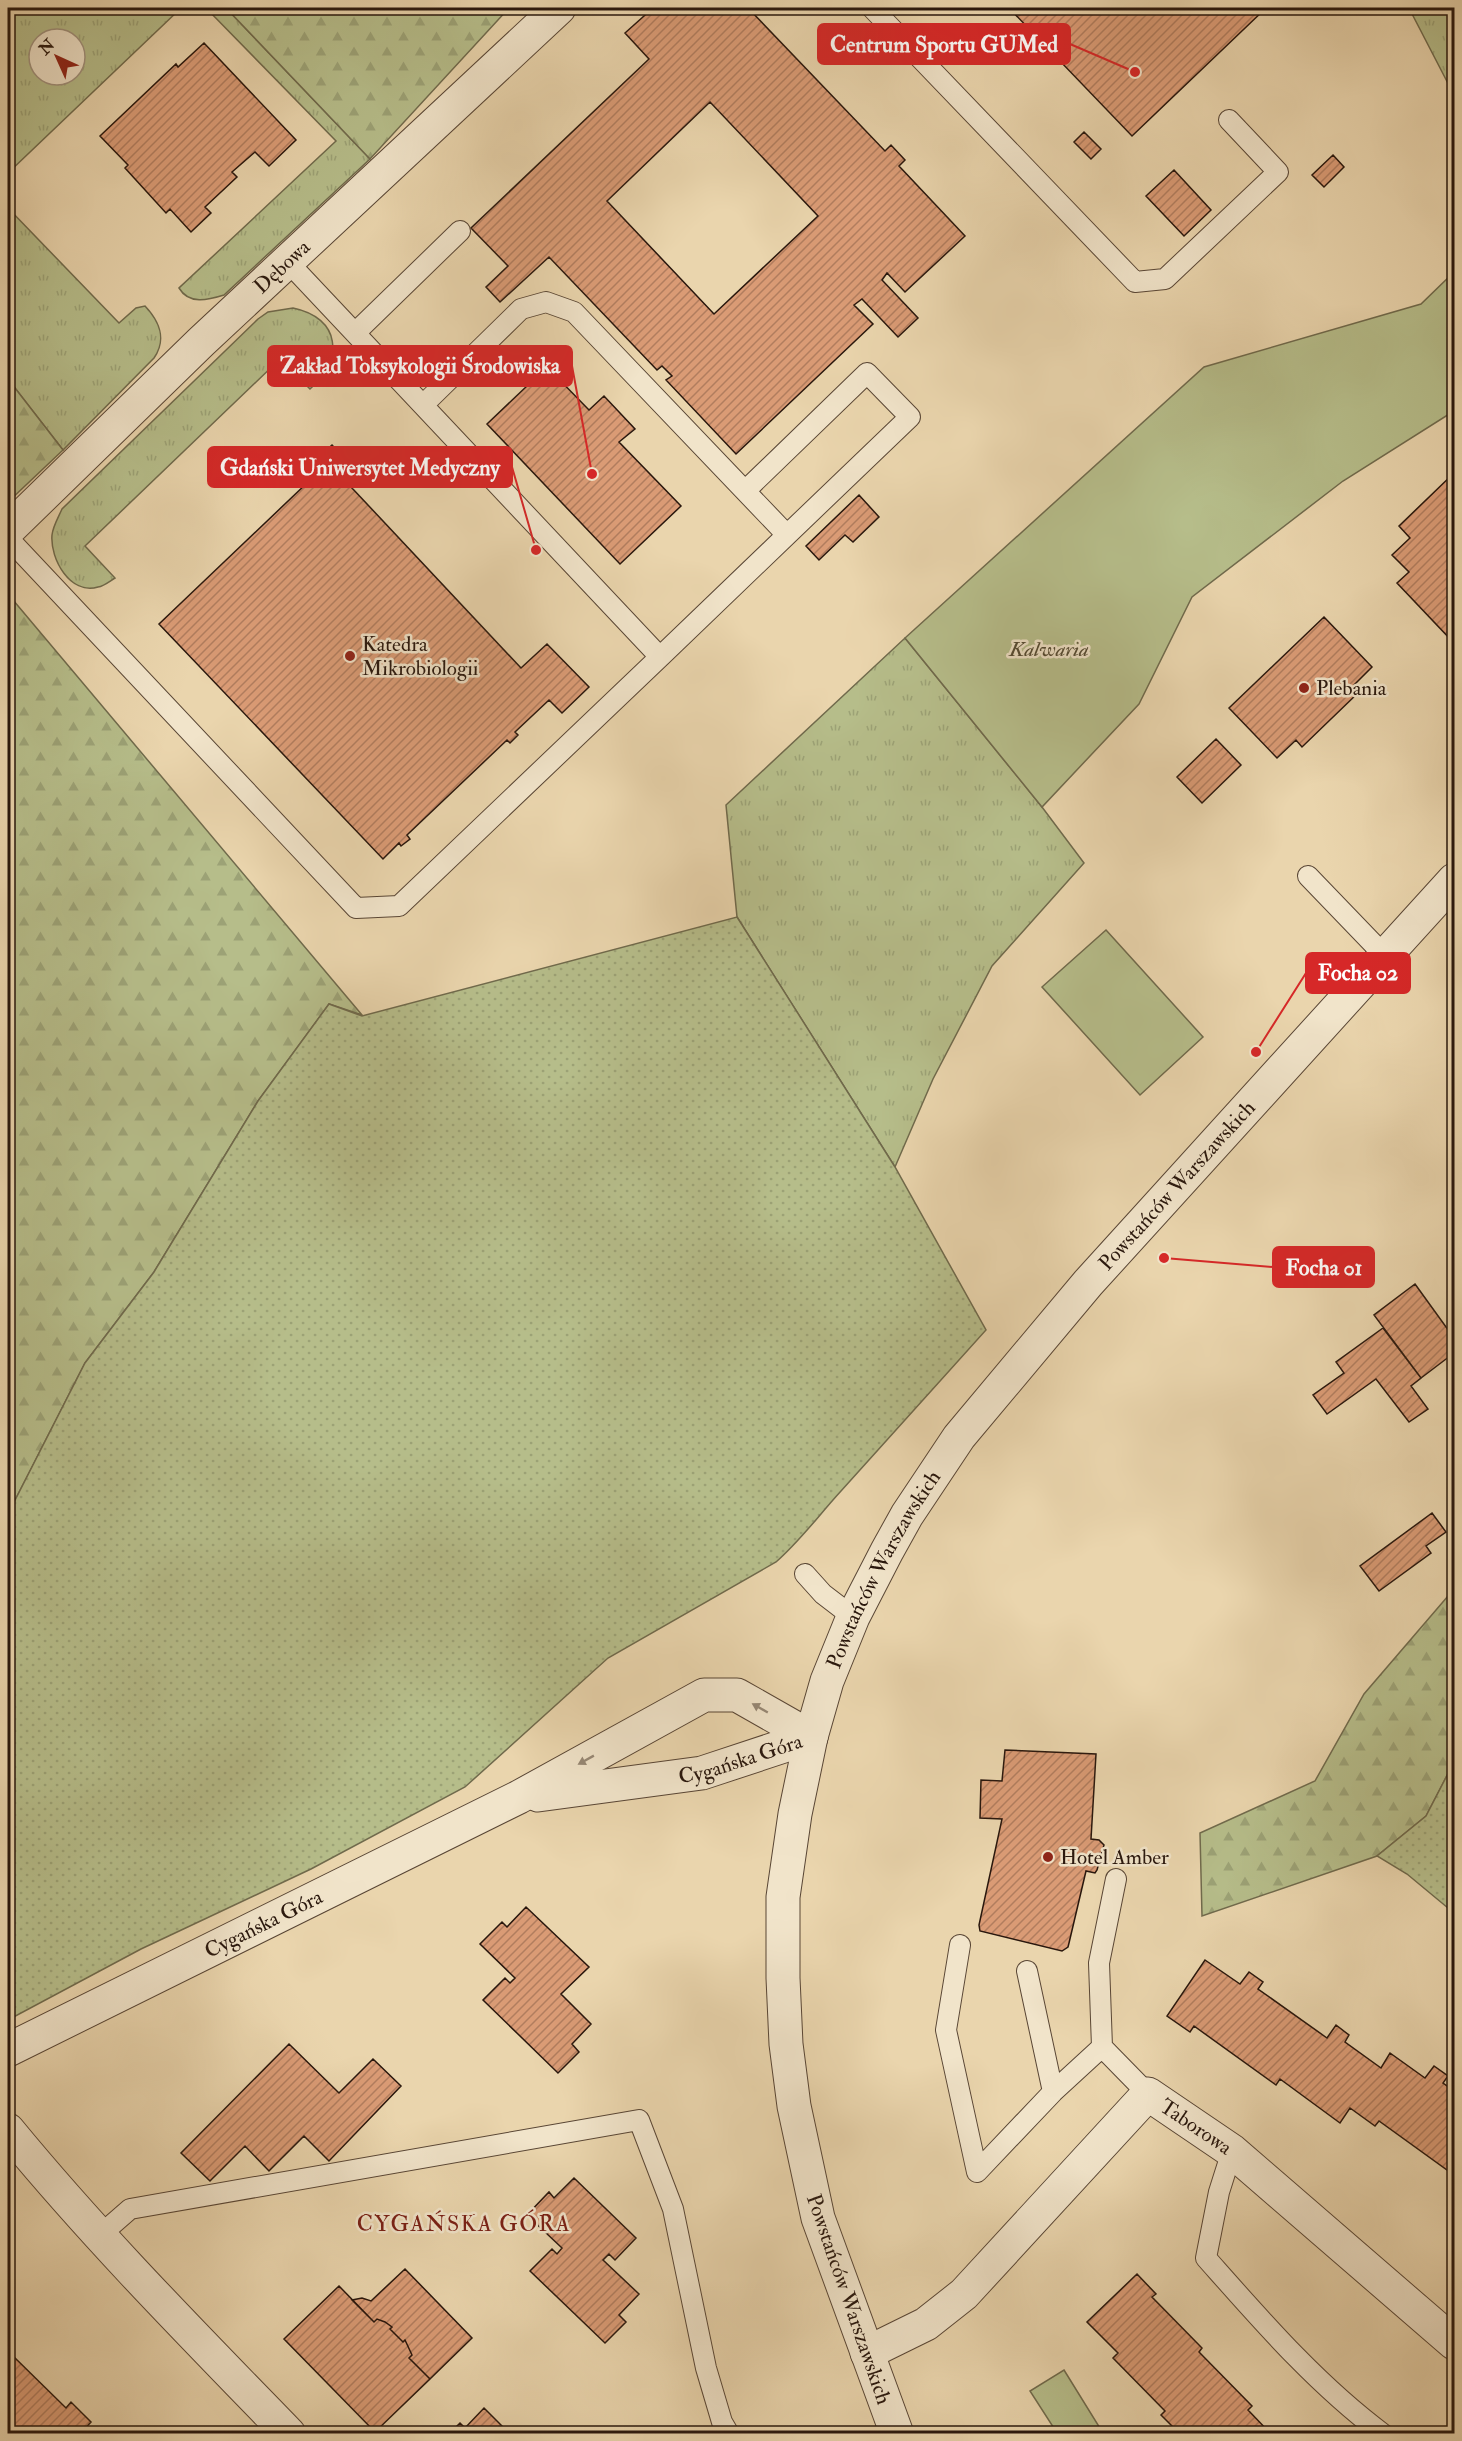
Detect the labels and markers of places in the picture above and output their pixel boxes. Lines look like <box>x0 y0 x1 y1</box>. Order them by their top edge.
callout: Centrum Sportu GUMed <box>818 24 1070 64</box>
callout: Zakład Toksykologii Środowiska <box>268 346 572 386</box>
callout: Gdański Uniwersytet Medyczny <box>208 447 512 487</box>
place label: Katedra Mikrobiologii <box>362 631 479 682</box>
marker: Katedra Mikrobiologii <box>343 649 357 663</box>
place label: Plebania <box>1316 675 1387 702</box>
marker: Plebania <box>1297 681 1311 695</box>
callout: Focha 02 <box>1306 953 1410 993</box>
callout: Focha 01 <box>1273 1247 1374 1287</box>
place label: Hotel Amber <box>1060 1844 1169 1871</box>
marker: Hotel Amber <box>1041 1850 1055 1864</box>

